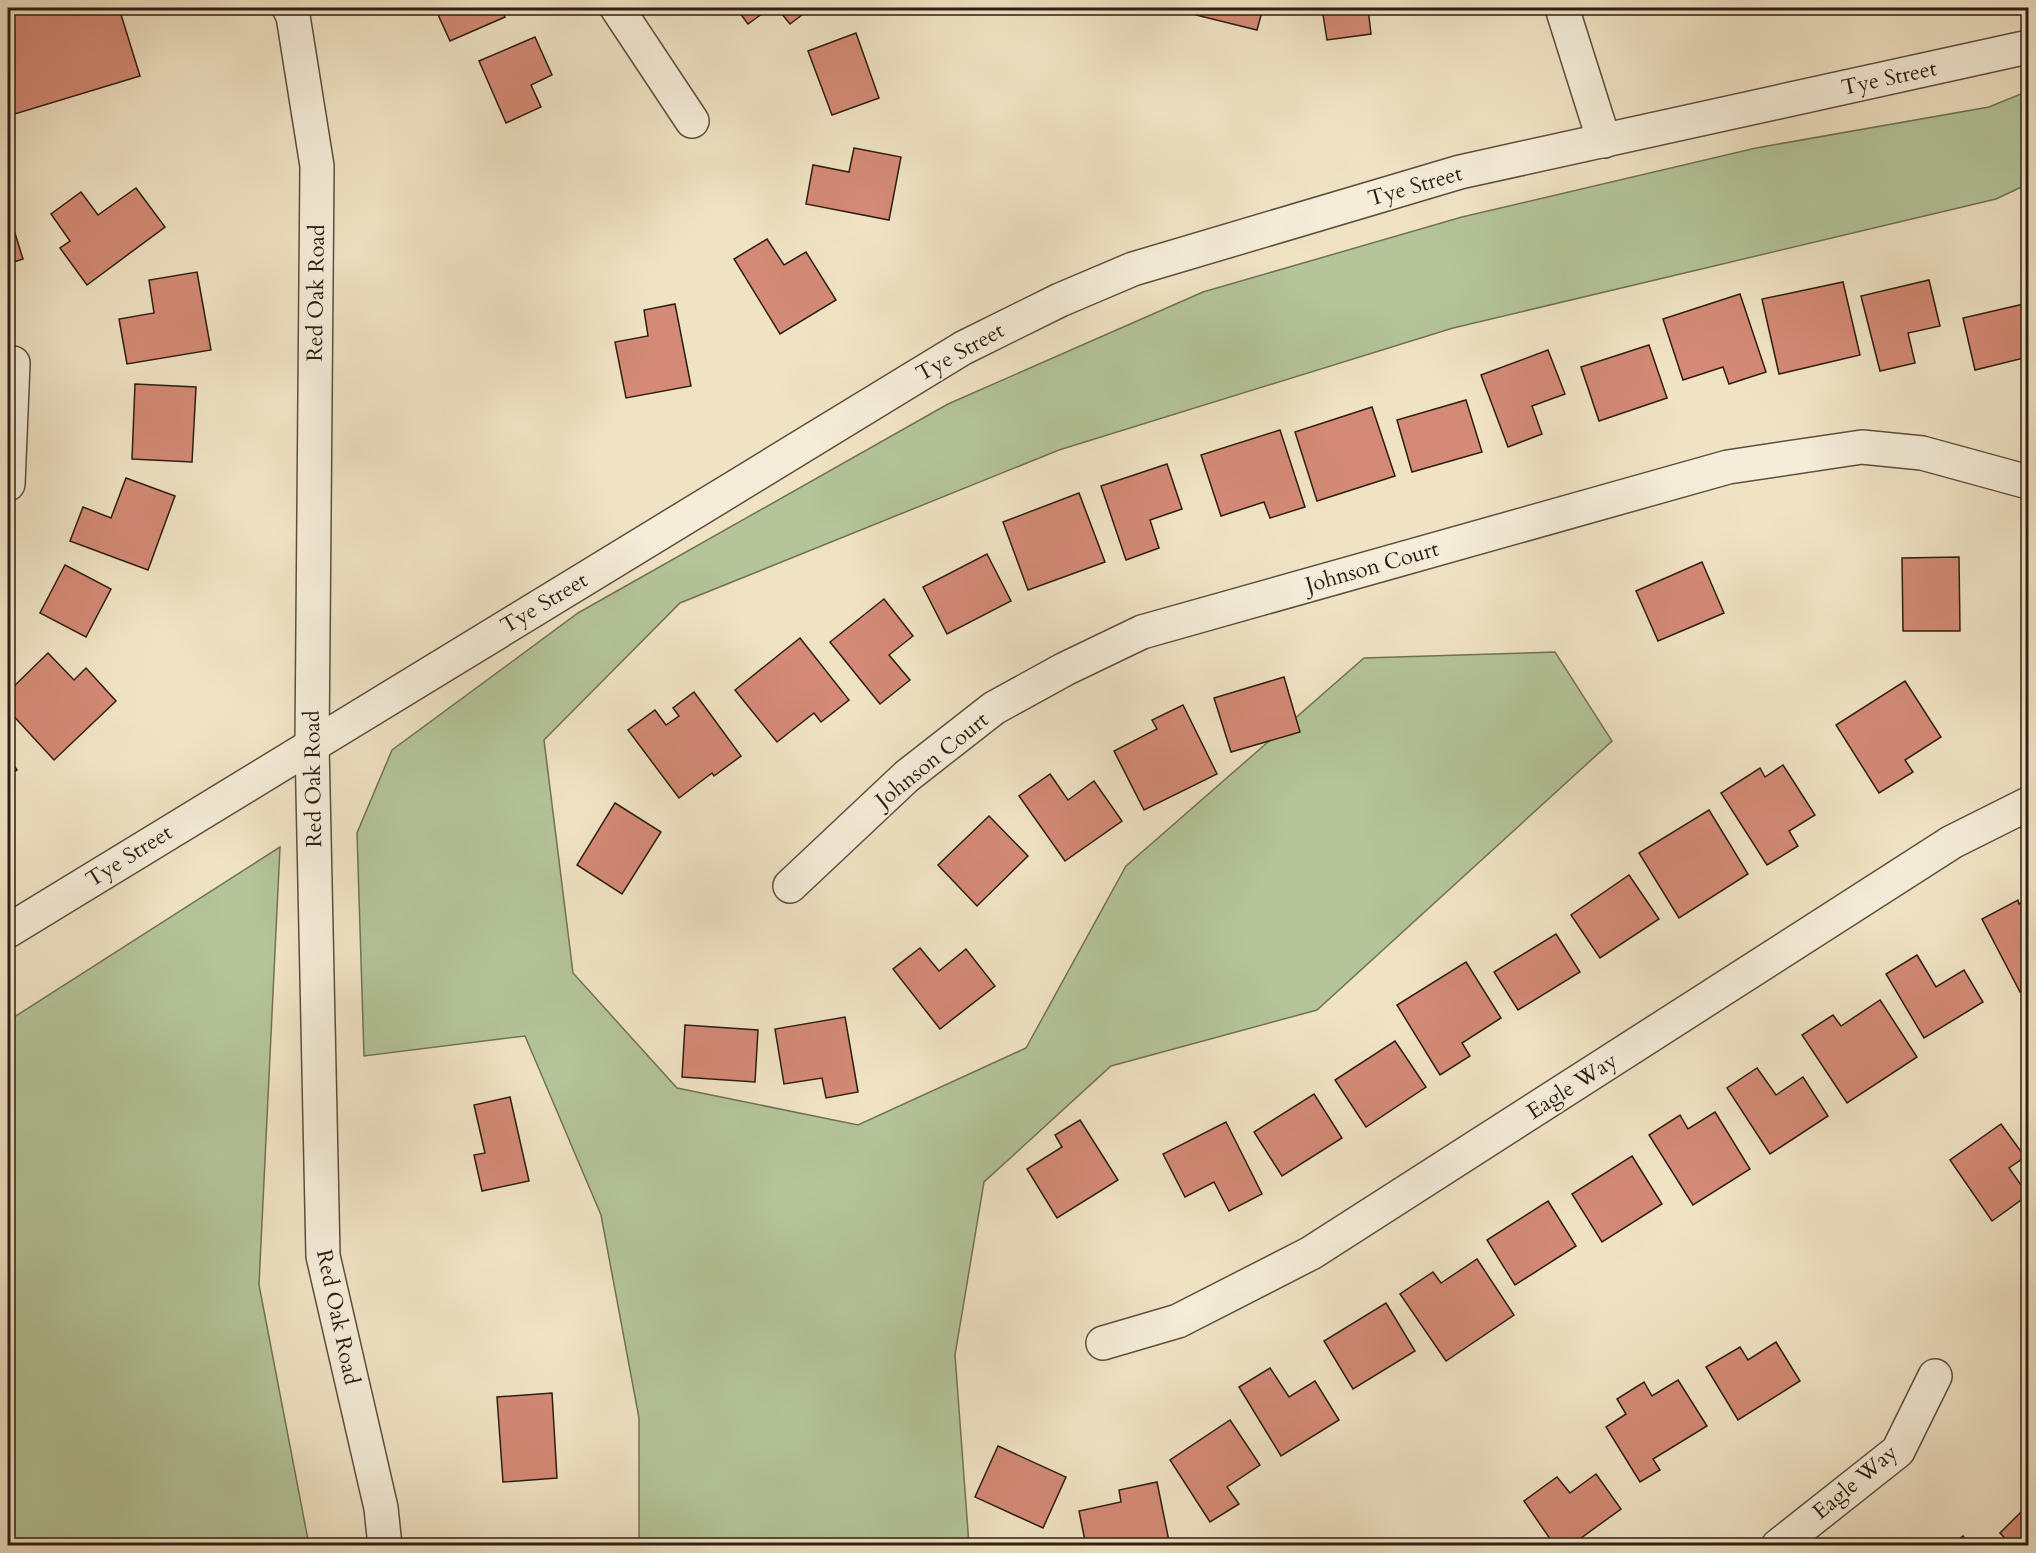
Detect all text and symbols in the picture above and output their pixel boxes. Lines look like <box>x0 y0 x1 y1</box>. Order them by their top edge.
street label: Tye Street <box>1839 53 1939 103</box>
street label: Tye Street <box>1364 158 1466 214</box>
street label: Red Oak Road <box>300 224 332 362</box>
street label: Tye Street <box>910 315 1010 389</box>
street label: Johnson Court <box>1299 534 1442 601</box>
street label: Tye Street <box>495 565 593 641</box>
street label: Johnson Court <box>867 705 995 817</box>
street label: Red Oak Road <box>297 710 329 848</box>
street label: Tye Street <box>80 818 178 894</box>
street label: Eagle Way <box>1521 1045 1623 1126</box>
street label: Red Oak Road <box>309 1247 367 1388</box>
street label: Eagle Way <box>1806 1437 1904 1526</box>

